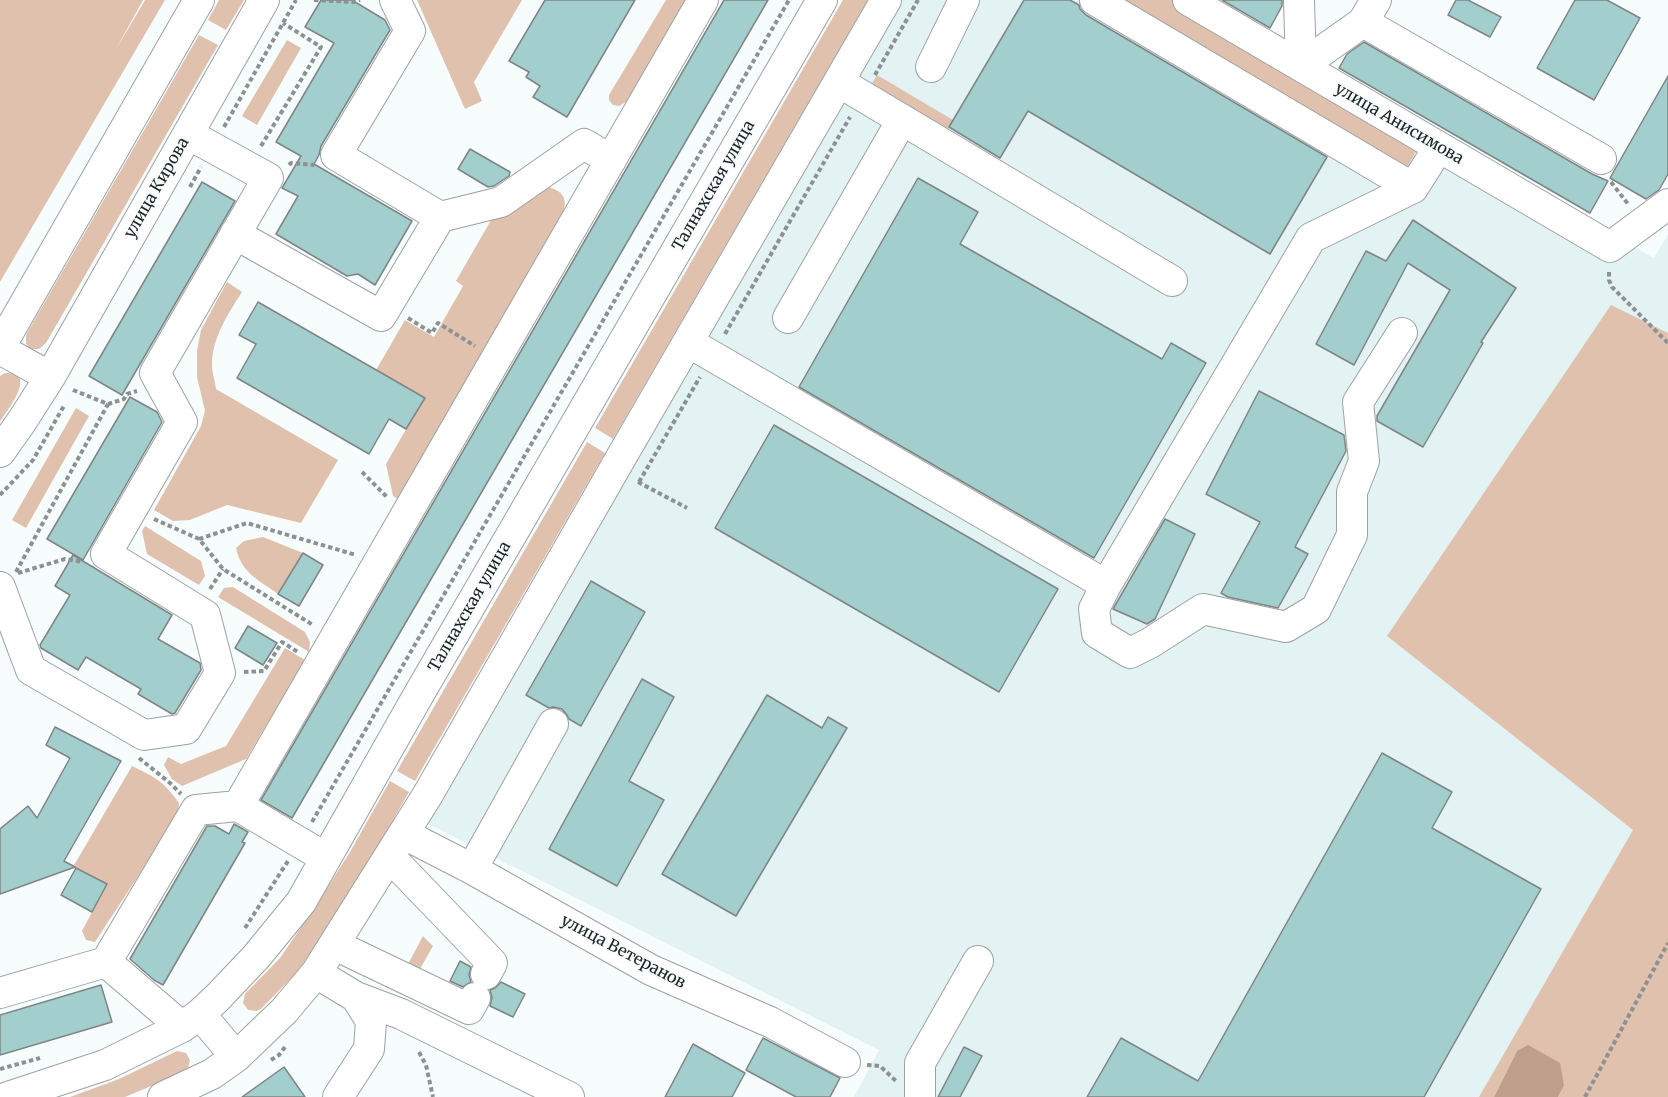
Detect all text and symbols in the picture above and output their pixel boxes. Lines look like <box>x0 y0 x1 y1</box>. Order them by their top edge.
street label: улица Анисимова <box>1331 79 1467 169</box>
street label: Талнахская улица <box>669 117 759 255</box>
street label: улица Кирова <box>120 134 194 242</box>
street label: Талнахская улица <box>425 538 515 676</box>
street label: улица Ветеранов <box>557 911 689 993</box>

